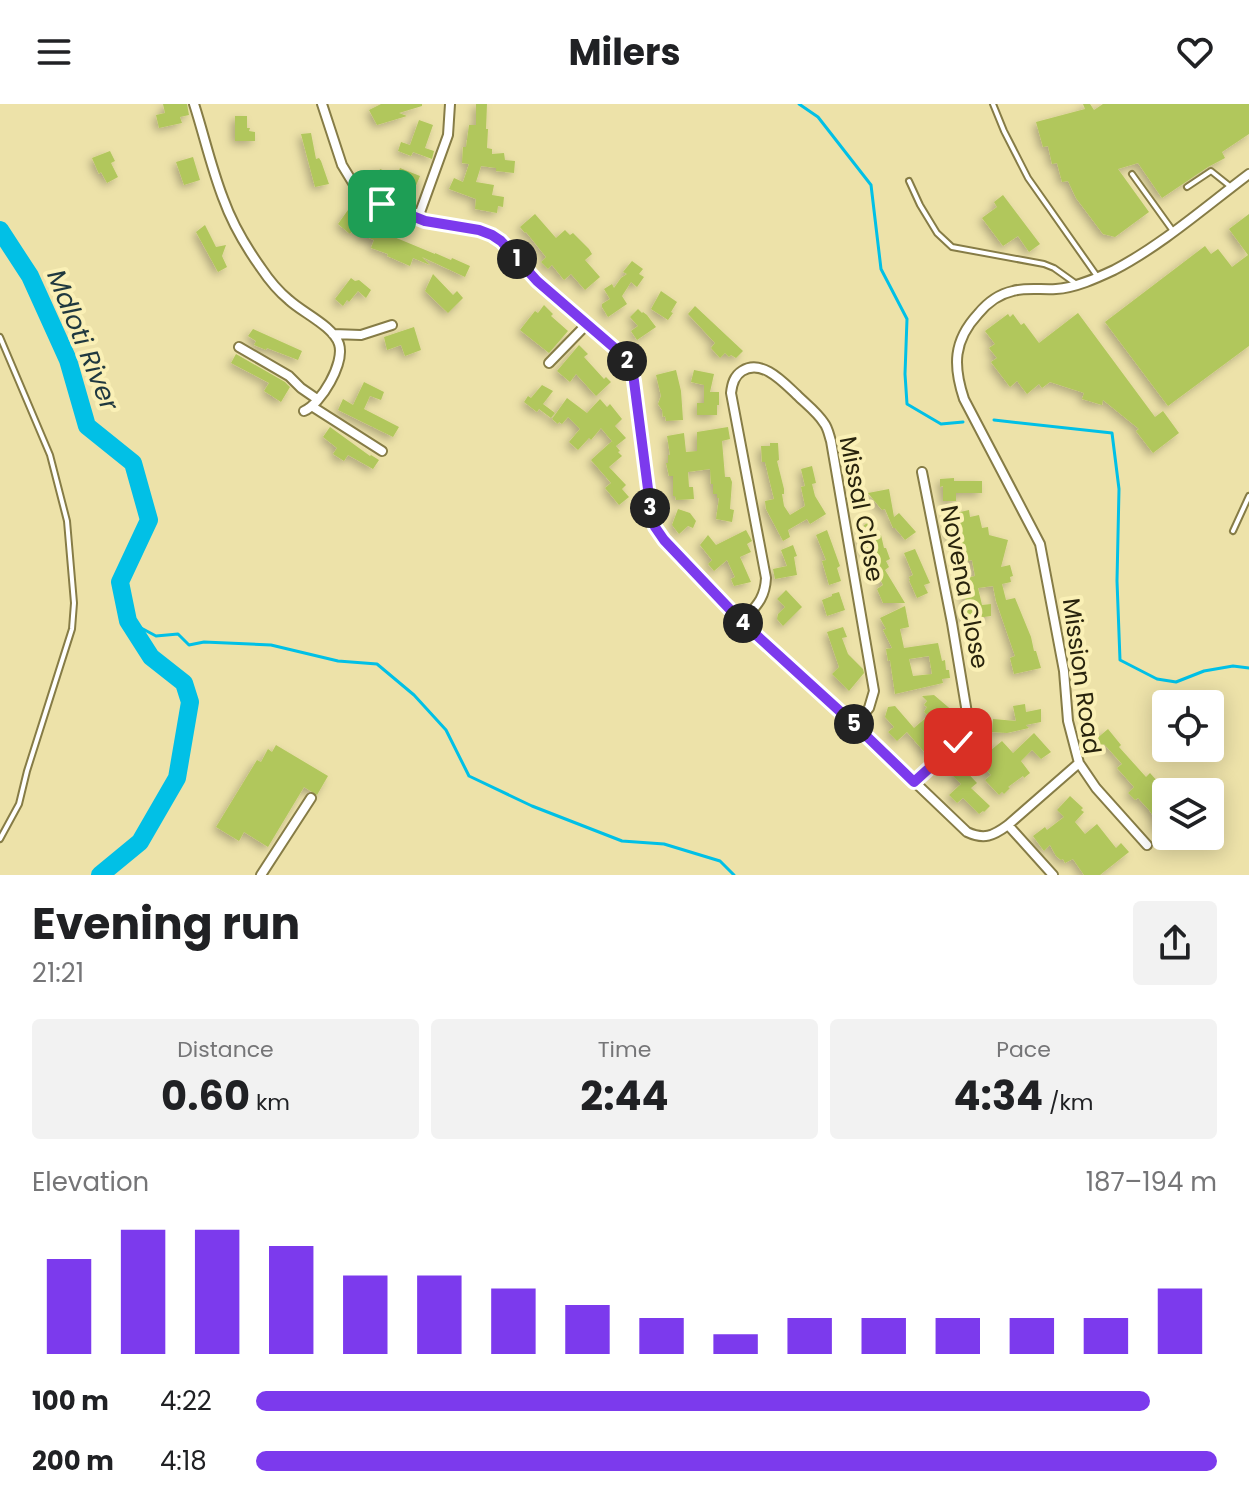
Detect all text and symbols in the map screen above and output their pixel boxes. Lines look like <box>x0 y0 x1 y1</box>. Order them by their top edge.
text: Milers <box>569 27 680 78</box>
icon: menu <box>32 30 76 74</box>
icon: heart <box>1173 30 1217 74</box>
pin <box>348 170 416 238</box>
icon: arrive <box>360 182 404 226</box>
pin: 1 <box>497 239 537 279</box>
text: 1 <box>513 243 521 274</box>
water label: Mdloti River <box>38 264 128 417</box>
pin: 2 <box>607 341 647 381</box>
text: 2 <box>621 345 633 376</box>
street label: Missal Close <box>832 434 892 584</box>
pin: 3 <box>630 488 670 528</box>
text: 3 <box>643 492 657 523</box>
street label: Novena Close <box>933 502 997 672</box>
street label: Mission Road <box>1055 596 1109 756</box>
pin: 4 <box>723 603 763 643</box>
text: 4 <box>736 607 750 638</box>
map controls <box>1152 690 1224 850</box>
button: locate <box>1152 690 1224 762</box>
pin: 5 <box>834 704 874 744</box>
text: 5 <box>847 708 861 739</box>
pin <box>924 708 992 776</box>
icon: check <box>936 720 980 764</box>
button: layers <box>1152 778 1224 850</box>
text: Evening run <box>32 893 300 954</box>
button: share <box>1133 901 1217 985</box>
text: 21:21 <box>32 955 84 991</box>
text: Distance <box>177 1034 274 1065</box>
text: Time <box>598 1034 651 1065</box>
text: Pace <box>996 1034 1051 1065</box>
text: 0.60 <box>161 1068 250 1124</box>
text: 2:44 <box>580 1068 669 1124</box>
text: 4:34 <box>953 1068 1043 1124</box>
text: km <box>250 1087 290 1118</box>
text: /km <box>1043 1087 1094 1118</box>
text: Elevation <box>32 1164 149 1200</box>
text: 187–194 m <box>1086 1164 1217 1200</box>
text: 100 m <box>32 1383 109 1419</box>
text: 4:22 <box>160 1383 212 1419</box>
text: 200 m <box>32 1443 114 1479</box>
text: 4:18 <box>160 1443 207 1479</box>

